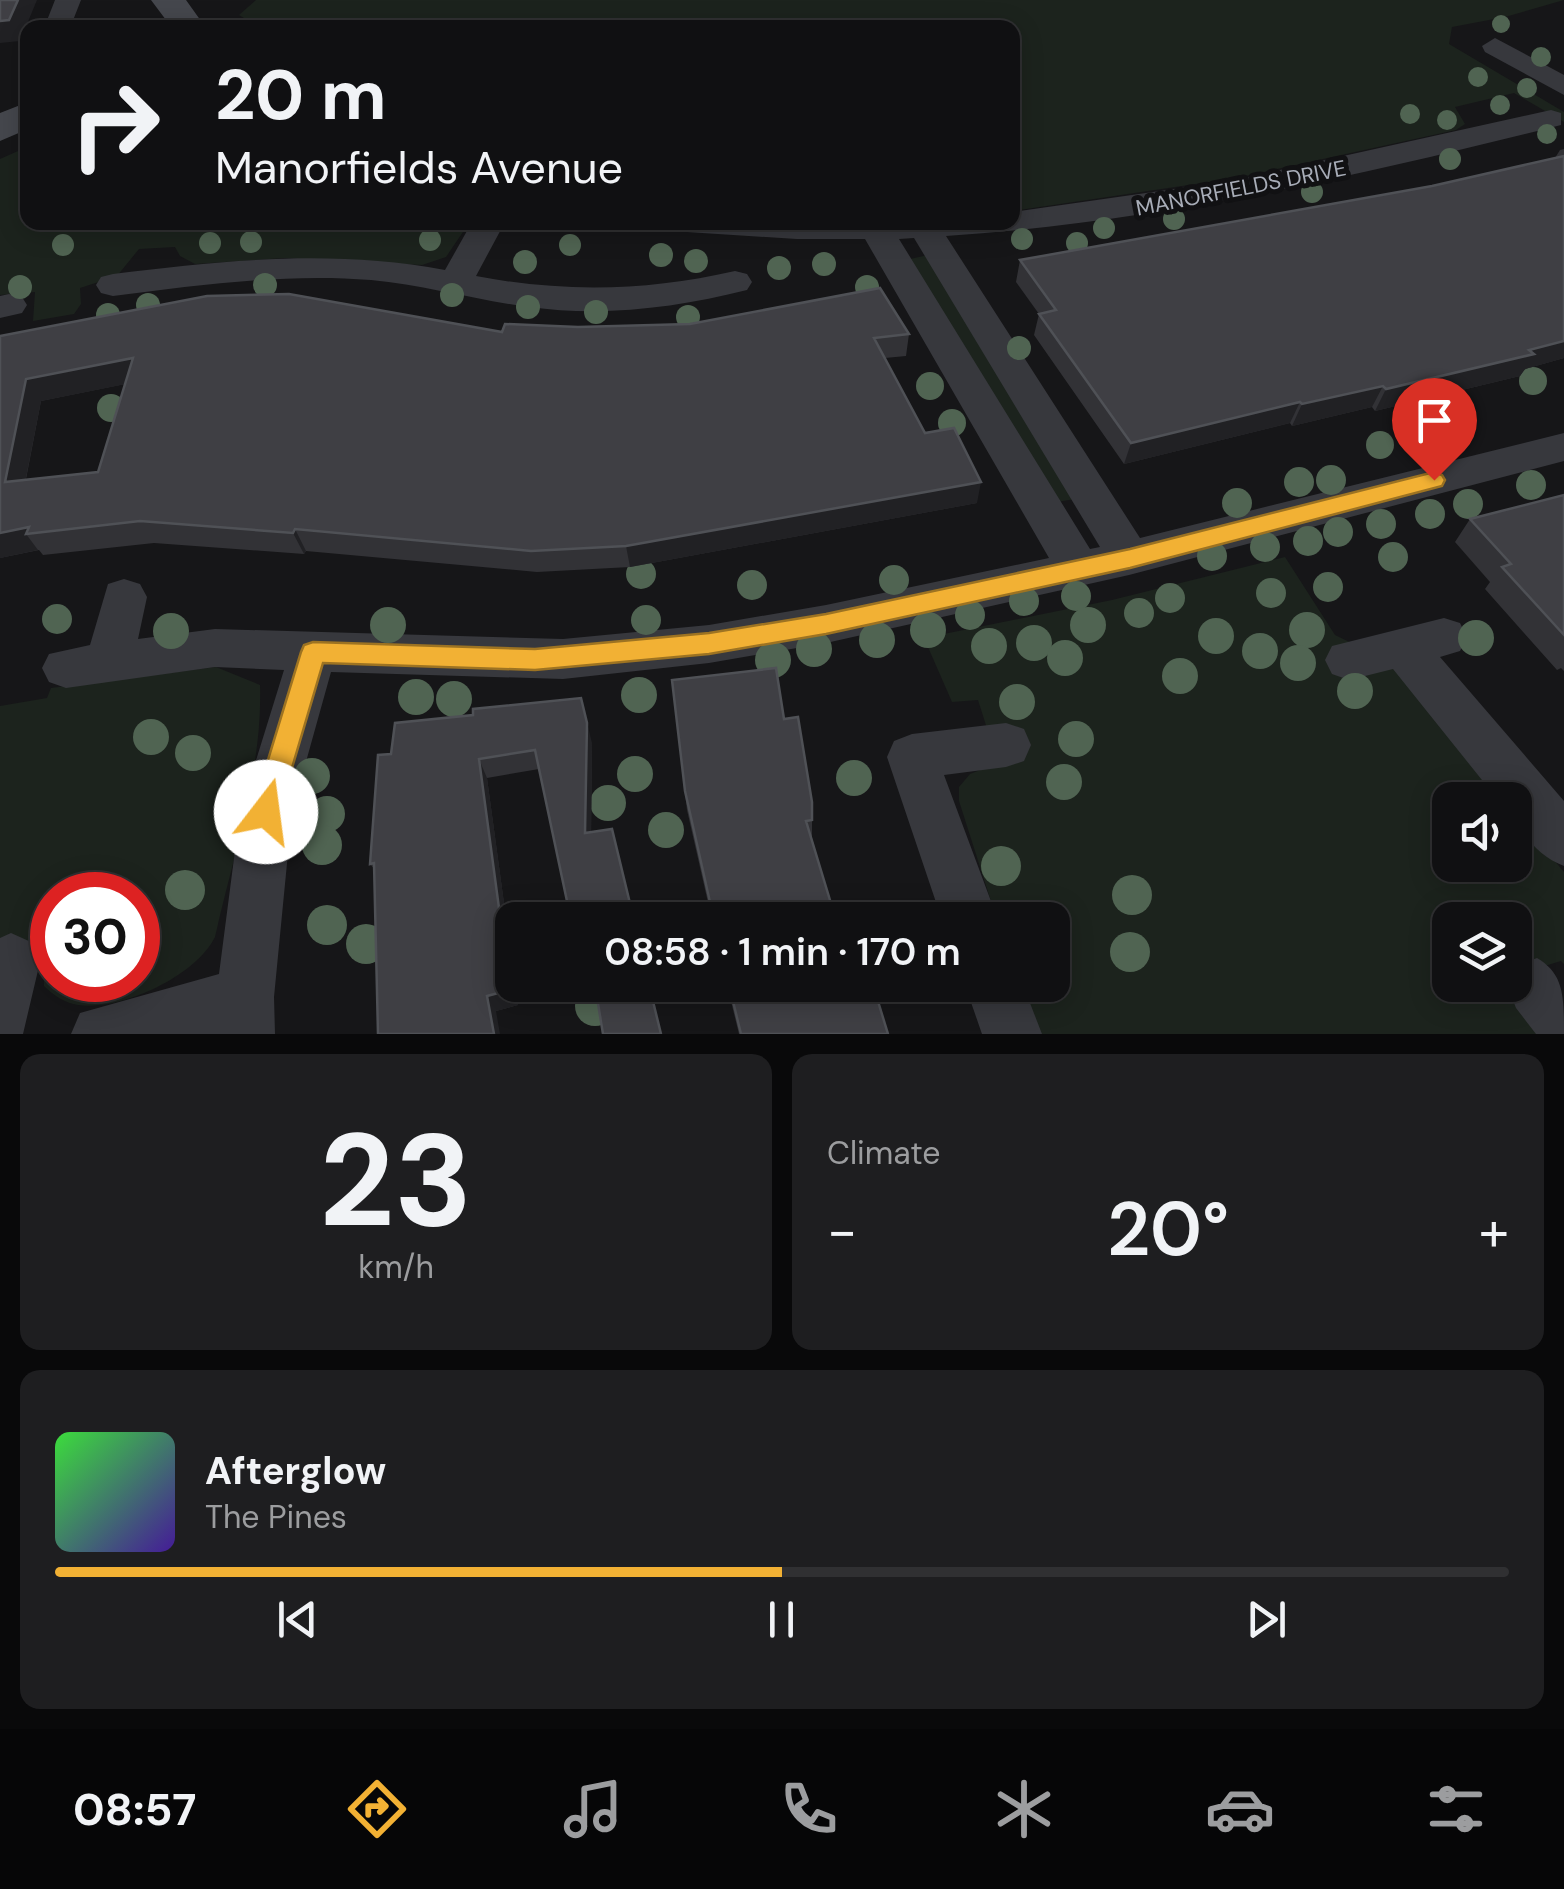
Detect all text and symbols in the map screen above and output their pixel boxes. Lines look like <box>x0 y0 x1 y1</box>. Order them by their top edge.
text: 20 m <box>215 50 387 141</box>
icon: right <box>50 60 180 190</box>
text: Manorfields Avenue <box>215 138 623 197</box>
street label: MANORFIELDS DRIVE <box>1133 153 1349 223</box>
pin <box>1392 378 1477 481</box>
icon: arrive <box>1407 393 1462 448</box>
position arrow <box>214 760 318 864</box>
map controls <box>1432 782 1532 1002</box>
button: sound <box>1432 782 1532 882</box>
speed limit sign: 30 <box>30 872 160 1002</box>
button: layers <box>1432 902 1532 1002</box>
text: 08:58 · 1 min · 170 m <box>604 927 961 977</box>
text: 23 <box>319 1096 473 1265</box>
text: Climate <box>827 1132 941 1174</box>
text: 20° <box>1107 1181 1229 1278</box>
text: − <box>827 1195 857 1267</box>
text: + <box>1479 1195 1509 1267</box>
text: km/h <box>358 1246 434 1288</box>
text: Afterglow <box>205 1446 386 1496</box>
text: The Pines <box>205 1496 347 1538</box>
icon: previous <box>270 1592 325 1647</box>
icon: pause <box>754 1592 809 1647</box>
icon: next <box>1239 1592 1294 1647</box>
icon: directions <box>342 1774 412 1844</box>
icon: music <box>558 1774 628 1844</box>
icon: phone <box>774 1774 844 1844</box>
icon: climate <box>989 1774 1059 1844</box>
icon: car <box>1205 1774 1275 1844</box>
icon: filters <box>1421 1774 1491 1844</box>
text: 08:57 <box>73 1780 196 1839</box>

